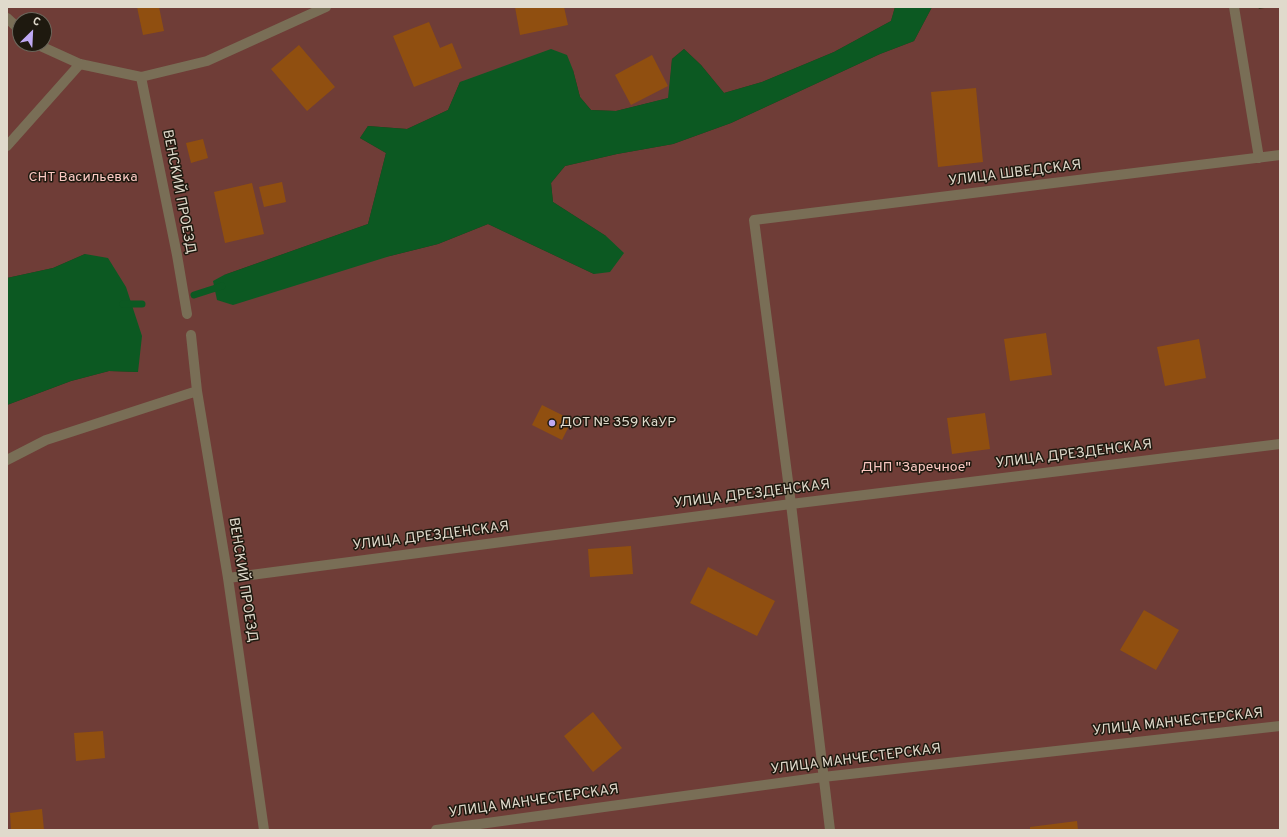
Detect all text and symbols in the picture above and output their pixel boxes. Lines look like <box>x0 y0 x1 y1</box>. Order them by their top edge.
north arrow <box>12 12 52 52</box>
text: С <box>30 14 43 30</box>
street label: ВЕНСКИЙ ПРОЕЗД <box>158 128 198 256</box>
street label: УЛИЦА ШВЕДСКАЯ <box>948 158 1082 190</box>
park label: СНТ Васильевка <box>28 170 138 186</box>
place label: ДОТ № 359 КаУР <box>560 415 676 431</box>
marker: ДОТ № 359 КаУР <box>547 418 557 428</box>
street label: УЛИЦА ДРЕЗДЕНСКАЯ <box>995 437 1153 473</box>
park label: ДНП "Заречное" <box>861 460 971 476</box>
street label: УЛИЦА ДРЕЗДЕНСКАЯ <box>673 477 831 513</box>
street label: ВЕНСКИЙ ПРОЕЗД <box>224 516 260 644</box>
street label: УЛИЦА ДРЕЗДЕНСКАЯ <box>352 519 510 555</box>
street label: УЛИЦА МАНЧЕСТЕРСКАЯ <box>1092 706 1264 740</box>
street label: УЛИЦА МАНЧЕСТЕРСКАЯ <box>770 741 942 779</box>
street label: УЛИЦА МАНЧЕСТЕРСКАЯ <box>448 782 620 822</box>

